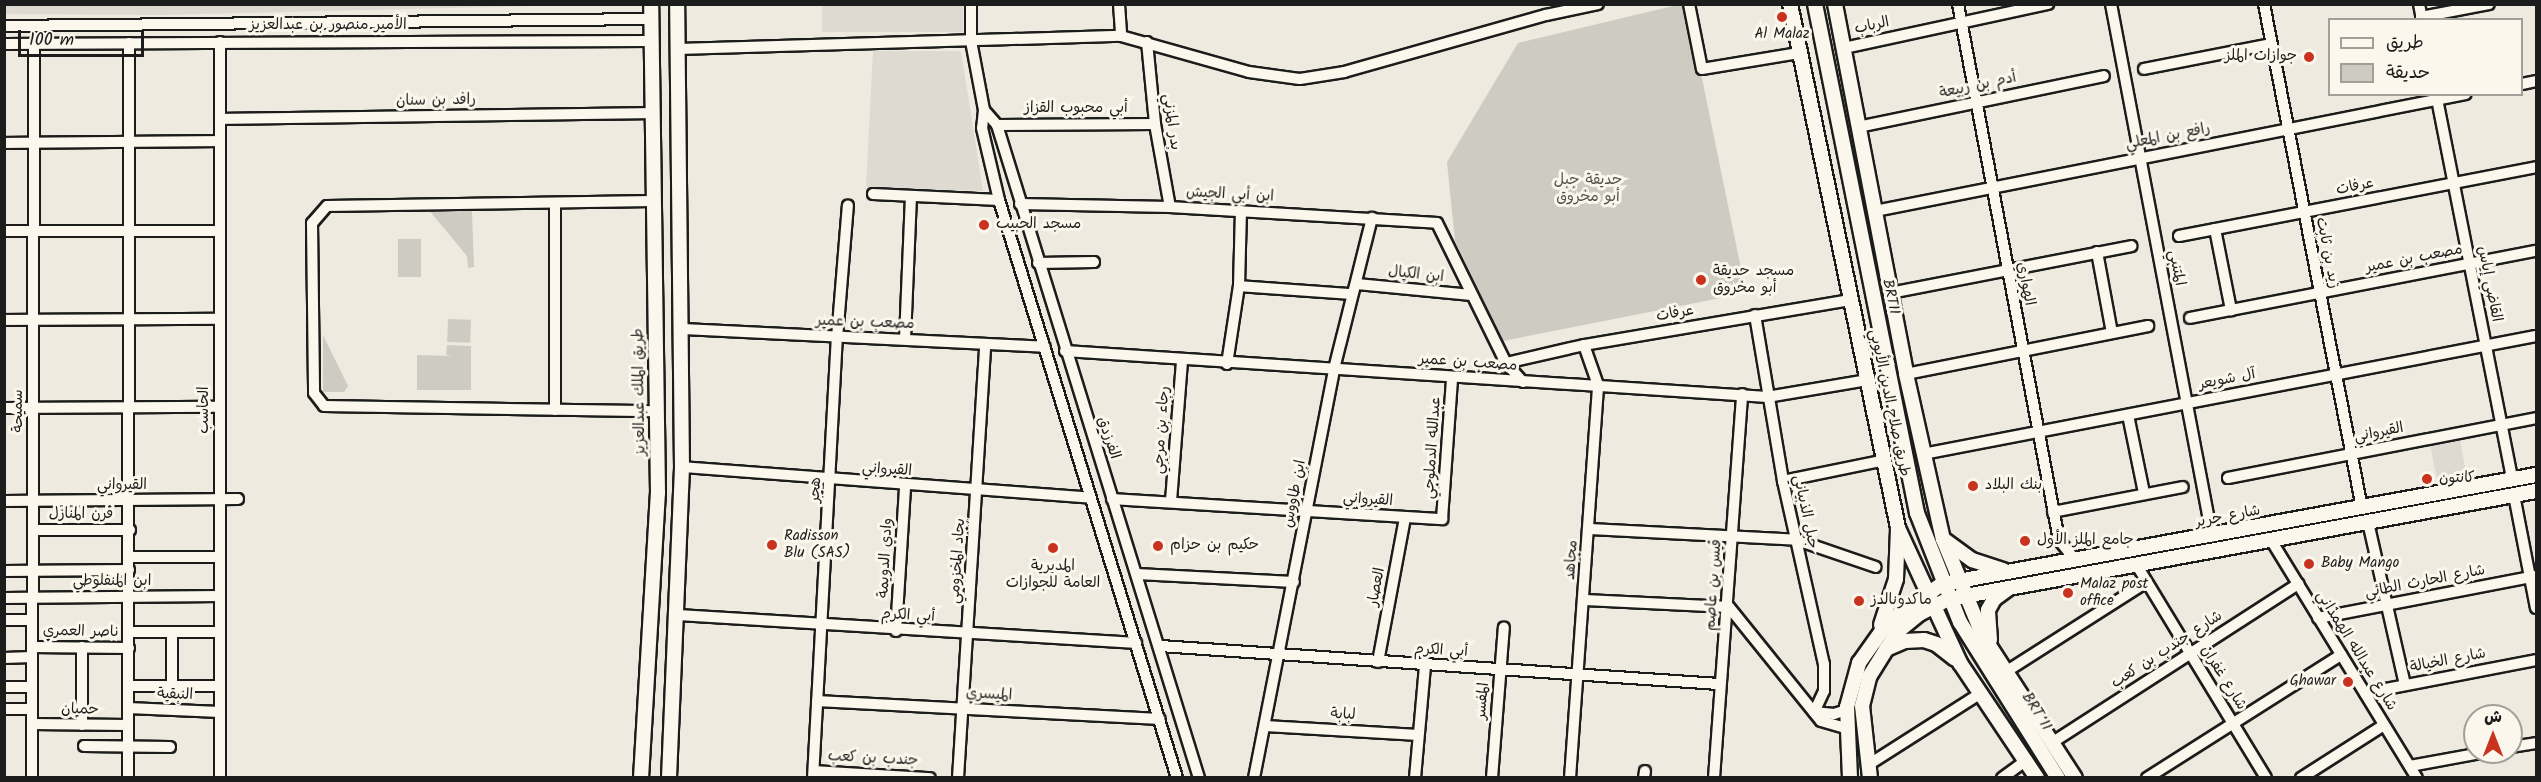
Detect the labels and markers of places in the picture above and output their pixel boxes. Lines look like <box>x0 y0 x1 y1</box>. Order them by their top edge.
marker: Al Malaz <box>1775 10 1789 24</box>
place label: Al Malaz <box>1755 26 1809 44</box>
place label: جوازات الملز <box>2225 48 2297 66</box>
marker: جوازات الملز <box>2302 50 2316 64</box>
place label: مسجد الحبيب <box>996 216 1081 234</box>
marker: مسجد الحبيب <box>977 218 991 232</box>
place label: مسجد حديقة أبو مخروق <box>1713 262 1794 297</box>
marker: مسجد حديقة أبو مخروق <box>1694 273 1708 287</box>
place label: كانتون <box>2439 470 2475 488</box>
marker: كانتون <box>2420 472 2434 486</box>
place label: بنك البلاد <box>1985 477 2042 495</box>
marker: بنك البلاد <box>1966 479 1980 493</box>
place label: Radisson Blu (SAS) <box>784 527 850 562</box>
place label: جامع الملز الأول <box>2037 532 2134 550</box>
marker: جامع الملز الأول <box>2018 534 2032 548</box>
place label: حكيم بن حزام <box>1170 537 1259 555</box>
marker: Radisson Blu (SAS) <box>765 538 779 552</box>
marker: حكيم بن حزام <box>1151 539 1165 553</box>
marker: المديرية العامة للجوازات <box>1046 541 1060 555</box>
place label: Baby Mango <box>2321 555 2399 573</box>
place label: المديرية العامة للجوازات <box>1006 557 1100 592</box>
marker: Baby Mango <box>2302 557 2316 571</box>
place label: Malaz post office <box>2080 575 2148 610</box>
marker: Malaz post office <box>2061 586 2075 600</box>
place label: ماكدونالدز <box>1871 592 1932 610</box>
marker: ماكدونالدز <box>1852 594 1866 608</box>
place label: Ghawar <box>2290 673 2336 691</box>
marker: Ghawar <box>2341 675 2355 689</box>

